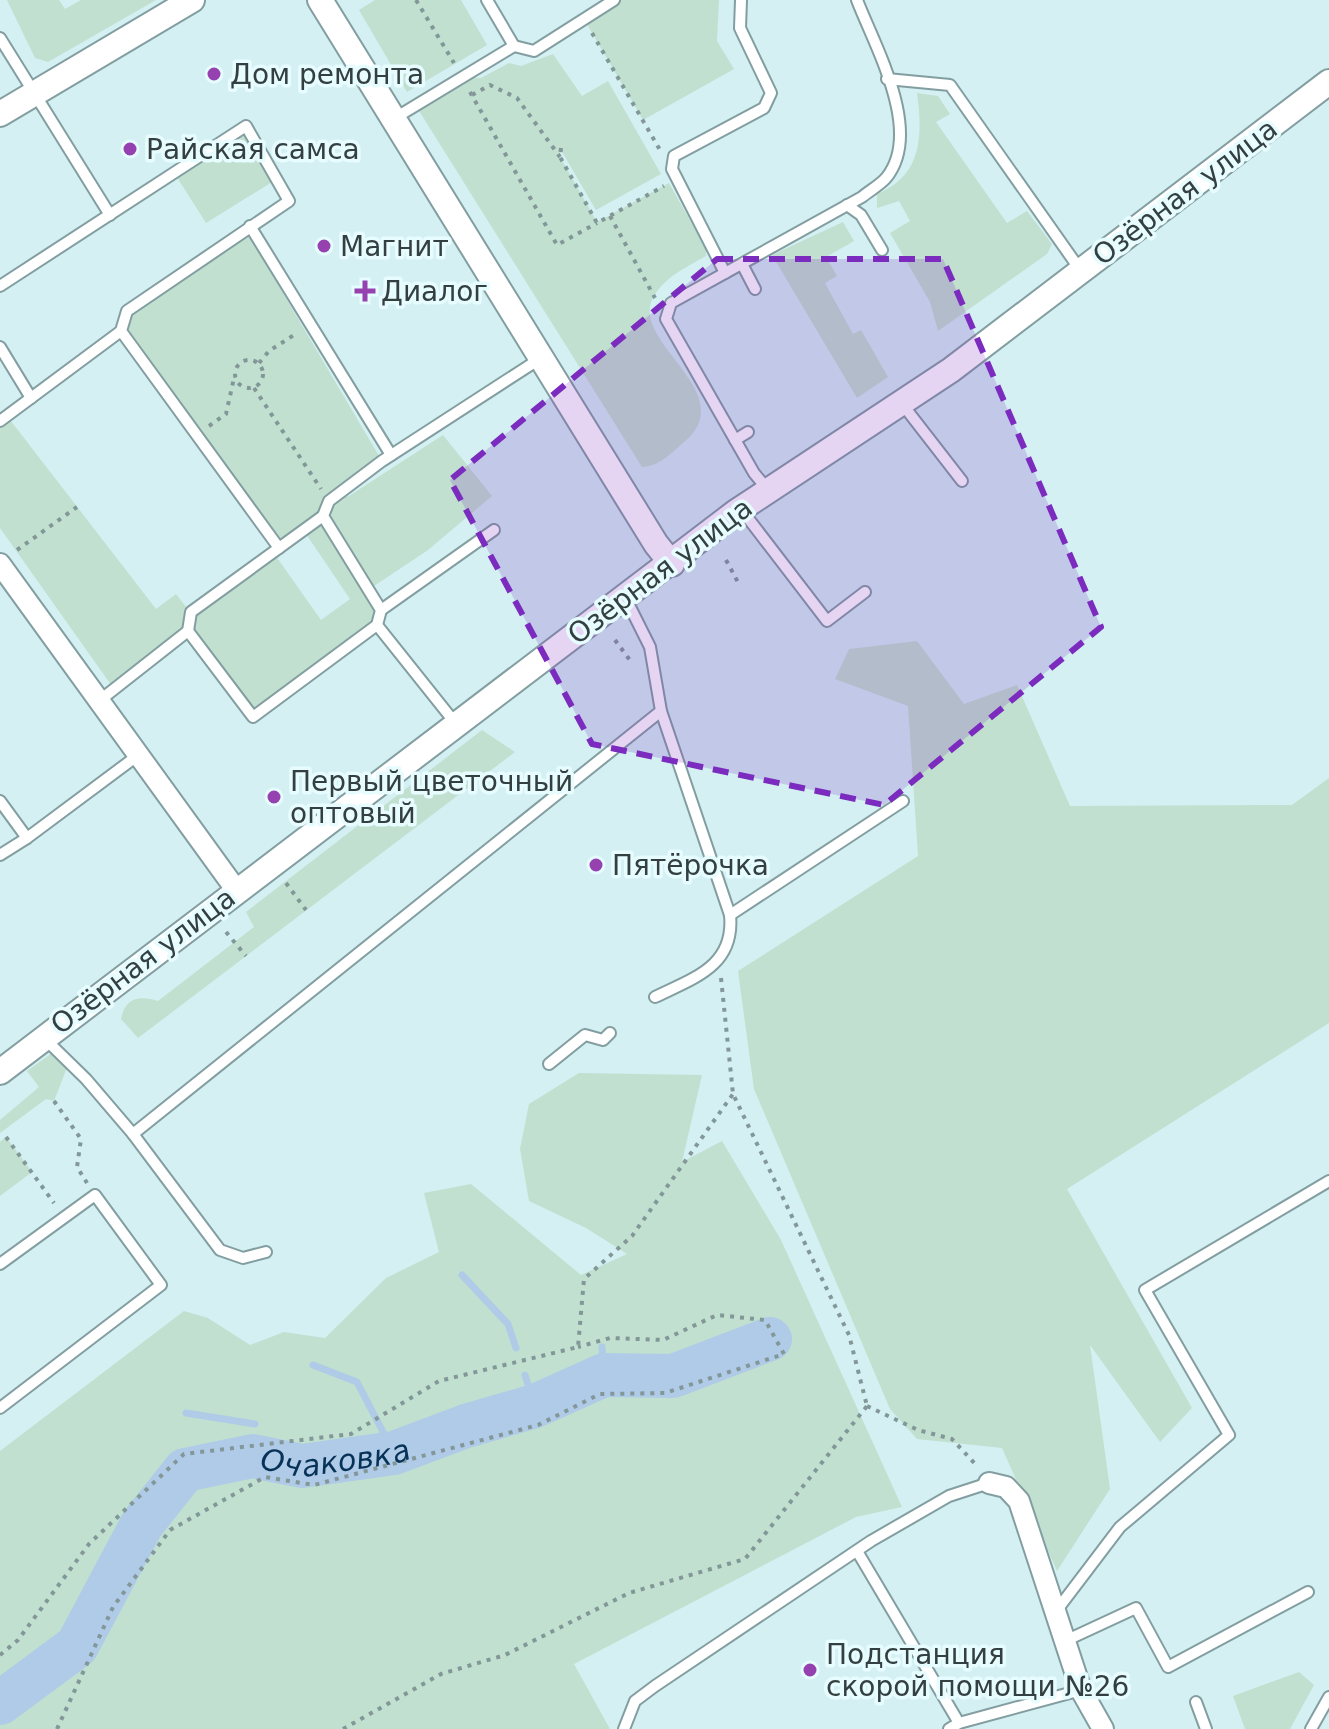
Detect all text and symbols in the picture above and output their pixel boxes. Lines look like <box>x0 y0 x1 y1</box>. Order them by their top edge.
place label: Дом ремонта <box>230 58 424 91</box>
marker: Дом ремонта <box>205 65 223 83</box>
street label: Озёрная улица <box>1086 112 1284 272</box>
place label: Райская самса <box>146 133 360 166</box>
marker: Райская самса <box>121 140 139 158</box>
place label: Магнит <box>340 230 449 263</box>
marker: Магнит <box>315 237 333 255</box>
place label: Диалог <box>381 275 488 308</box>
marker: Диалог <box>356 282 374 300</box>
street label: Озёрная улица <box>561 491 759 651</box>
place label: Первый цветочный оптовый <box>290 765 573 830</box>
marker: Первый цветочный оптовый <box>265 788 283 806</box>
place label: Пятёрочка <box>612 849 769 882</box>
marker: Пятёрочка <box>587 856 605 874</box>
street label: Озёрная улица <box>44 881 242 1041</box>
water label: Очаковка <box>258 1431 415 1483</box>
place label: Подстанция скорой помощи №26 <box>826 1638 1129 1703</box>
marker: Подстанция скорой помощи №26 <box>801 1661 819 1679</box>

